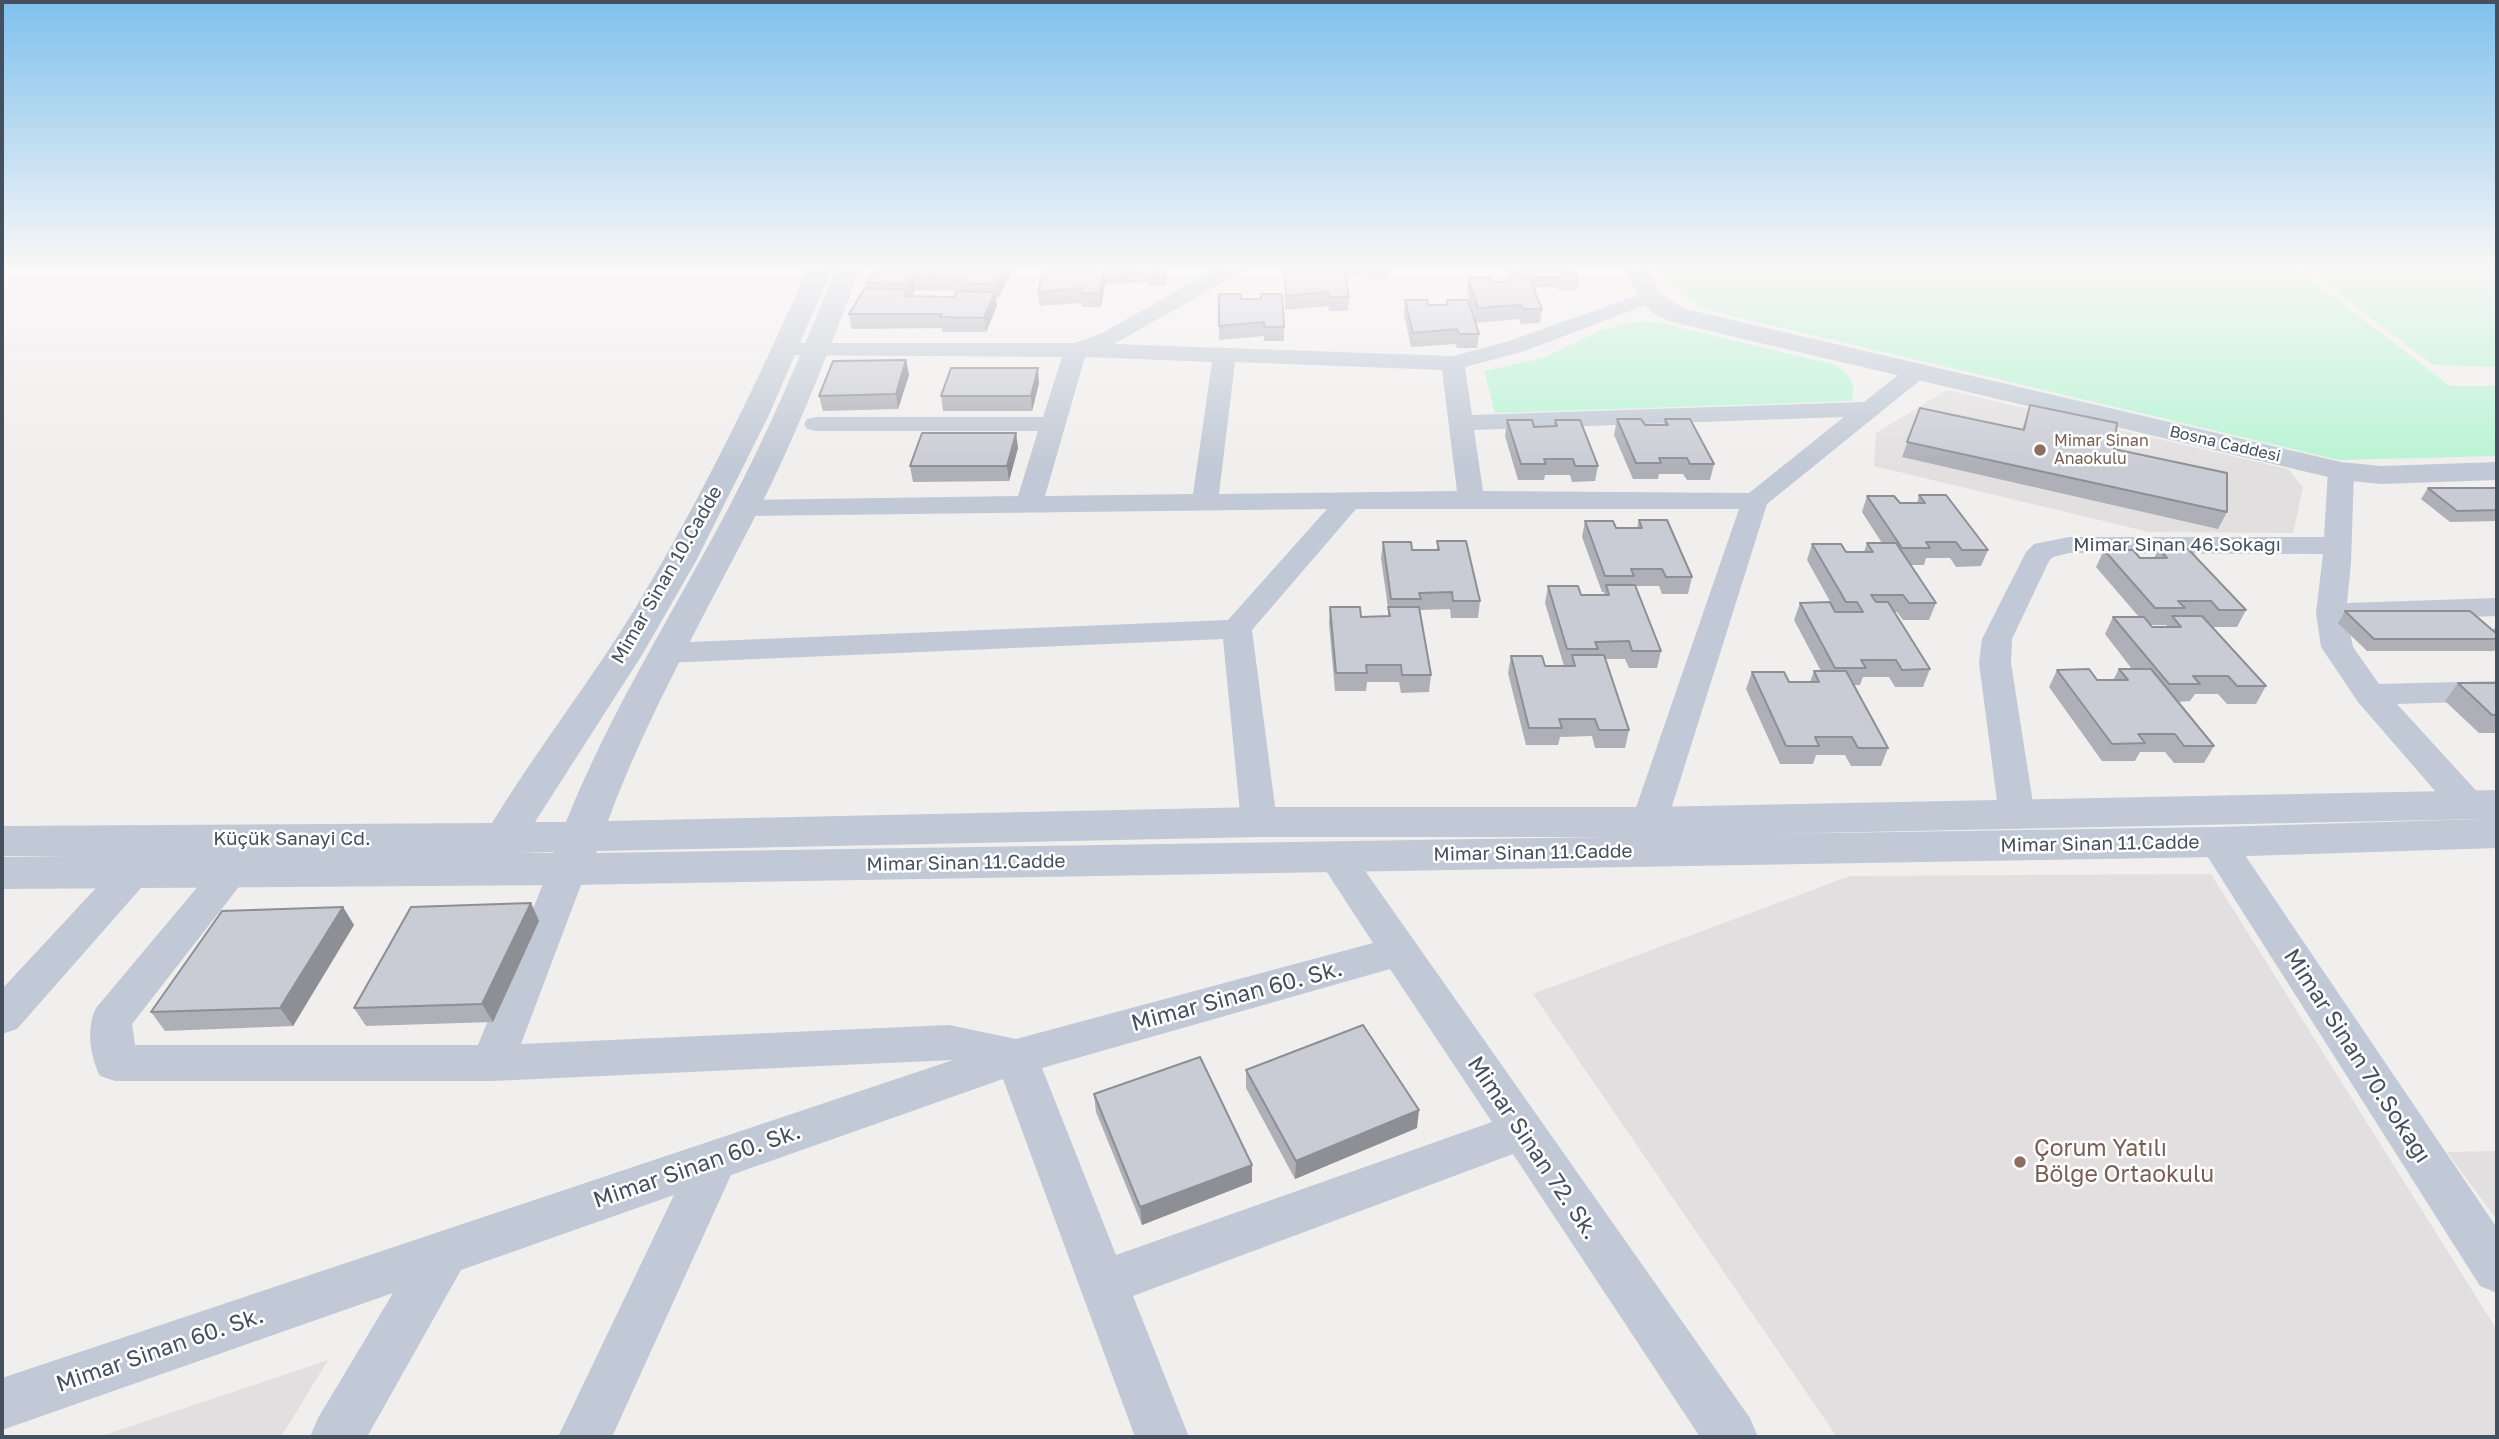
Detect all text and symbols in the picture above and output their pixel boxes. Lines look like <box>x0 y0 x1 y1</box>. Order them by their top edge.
street label: Bosna Caddesi <box>2168 422 2282 466</box>
place label: Mimar Sinan Anaokulu <box>2054 431 2149 469</box>
marker: Mimar Sinan Anaokulu <box>2032 442 2048 458</box>
street label: Mimar Sinan 10.Cadde <box>607 482 727 668</box>
street label: Mimar Sinan 46.Sokağı <box>2073 534 2281 556</box>
street label: Küçük Sanayi Cd. <box>213 828 371 850</box>
street label: Mimar Sinan 11.Cadde <box>2000 831 2200 857</box>
street label: Mimar Sinan 11.Cadde <box>1433 840 1633 866</box>
street label: Mimar Sinan 11.Cadde <box>866 850 1066 876</box>
street label: Mimar Sinan 70.Sokağı <box>2277 944 2437 1168</box>
street label: Mimar Sinan 60. Sk. <box>1128 955 1346 1037</box>
street label: Mimar Sinan 72. Sk. <box>1461 1051 1605 1245</box>
street label: Mimar Sinan 60. Sk. <box>590 1118 804 1214</box>
place label: Çorum Yatılı Bölge Ortaokulu <box>2034 1135 2214 1189</box>
marker: Çorum Yatılı Bölge Ortaokulu <box>2012 1154 2028 1170</box>
street label: Mimar Sinan 60. Sk. <box>53 1302 267 1398</box>

